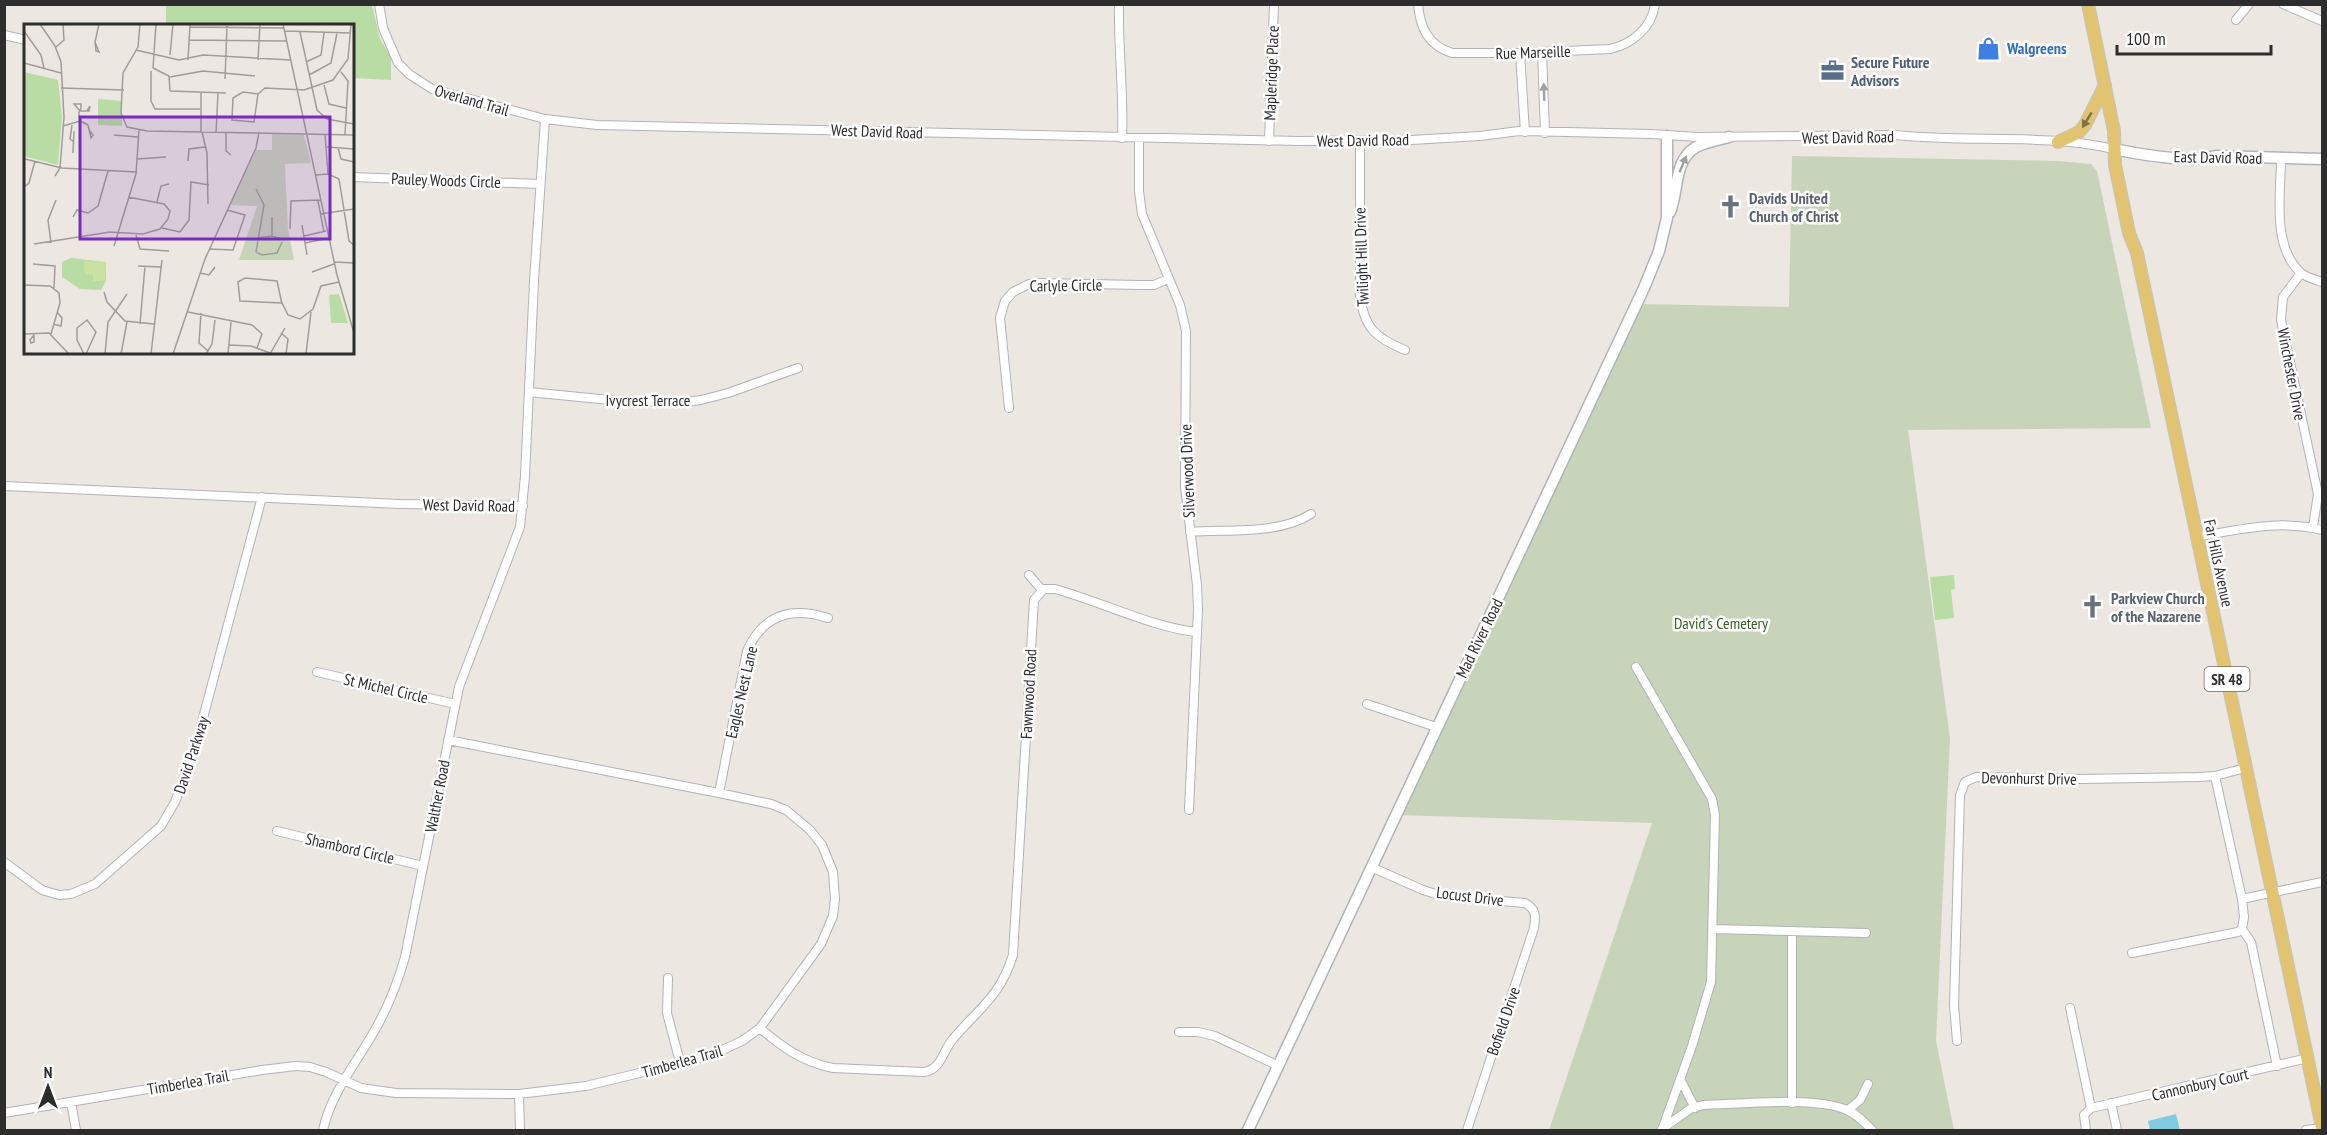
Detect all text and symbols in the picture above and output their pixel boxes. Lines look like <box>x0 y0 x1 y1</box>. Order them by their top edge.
scale bar <box>2117 18 2272 56</box>
inset map <box>24 24 354 354</box>
street label: Mapleridge Place <box>1259 25 1283 121</box>
text: 100 m <box>2126 27 2166 50</box>
shop icon: Walgreens <box>1976 35 2002 61</box>
place label: Walgreens <box>2006 38 2067 58</box>
street label: Rue Marseille <box>1495 41 1571 63</box>
place label: Secure Future Advisors <box>1850 52 1930 90</box>
office icon: Secure Future Advisors <box>1820 58 1846 84</box>
street label: Overland Trail <box>432 80 512 120</box>
one-way arrow <box>1539 83 1548 102</box>
one-way arrow <box>2082 112 2093 128</box>
street label: West David Road <box>831 119 923 143</box>
street label: West David Road <box>1802 126 1894 148</box>
street label: West David Road <box>1317 129 1409 151</box>
street label: East David Road <box>2174 146 2263 168</box>
one-way arrow <box>1678 155 1688 173</box>
street label: Pauley Woods Circle <box>391 168 501 192</box>
place label: Davids United Church of Christ <box>1749 188 1839 226</box>
church icon: Davids United Church of Christ <box>1718 194 1744 220</box>
street label: Twilight Hill Drive <box>1349 207 1373 307</box>
street label: Carlyle Circle <box>1030 274 1102 296</box>
street label: Winchester Drive <box>2273 326 2311 422</box>
street label: Ivycrest Terrace <box>606 390 690 410</box>
street label: Silverwood Drive <box>1175 424 1199 518</box>
street label: West David Road <box>423 494 515 516</box>
street label: Far Hills Avenue <box>2200 517 2238 609</box>
place label: Parkview Church of the Nazarene <box>2111 588 2205 626</box>
church icon: Parkview Church of the Nazarene <box>2080 594 2106 620</box>
street label: Mad River Road <box>1451 595 1507 681</box>
park label: David's Cemetery <box>1674 613 1768 633</box>
street label: Eagles Nest Lane <box>721 644 761 740</box>
street label: Fawnwood Road <box>1016 648 1040 740</box>
road number: SR 48 <box>2204 667 2250 691</box>
street label: St Michel Circle <box>342 669 430 707</box>
street label: David Parkway <box>169 714 213 796</box>
street label: Walther Road <box>420 758 454 834</box>
street label: Devonhurst Drive <box>1981 767 2077 789</box>
street label: Shambord Circle <box>304 828 396 868</box>
street label: Locust Drive <box>1435 882 1505 910</box>
street label: Bofield Drive <box>1482 984 1524 1058</box>
street label: Timberlea Trail <box>640 1040 725 1082</box>
north arrow <box>18 1057 78 1117</box>
text: N <box>44 1062 52 1082</box>
street label: Cannonbury Court <box>2150 1063 2251 1105</box>
street label: Timberlea Trail <box>146 1065 231 1099</box>

